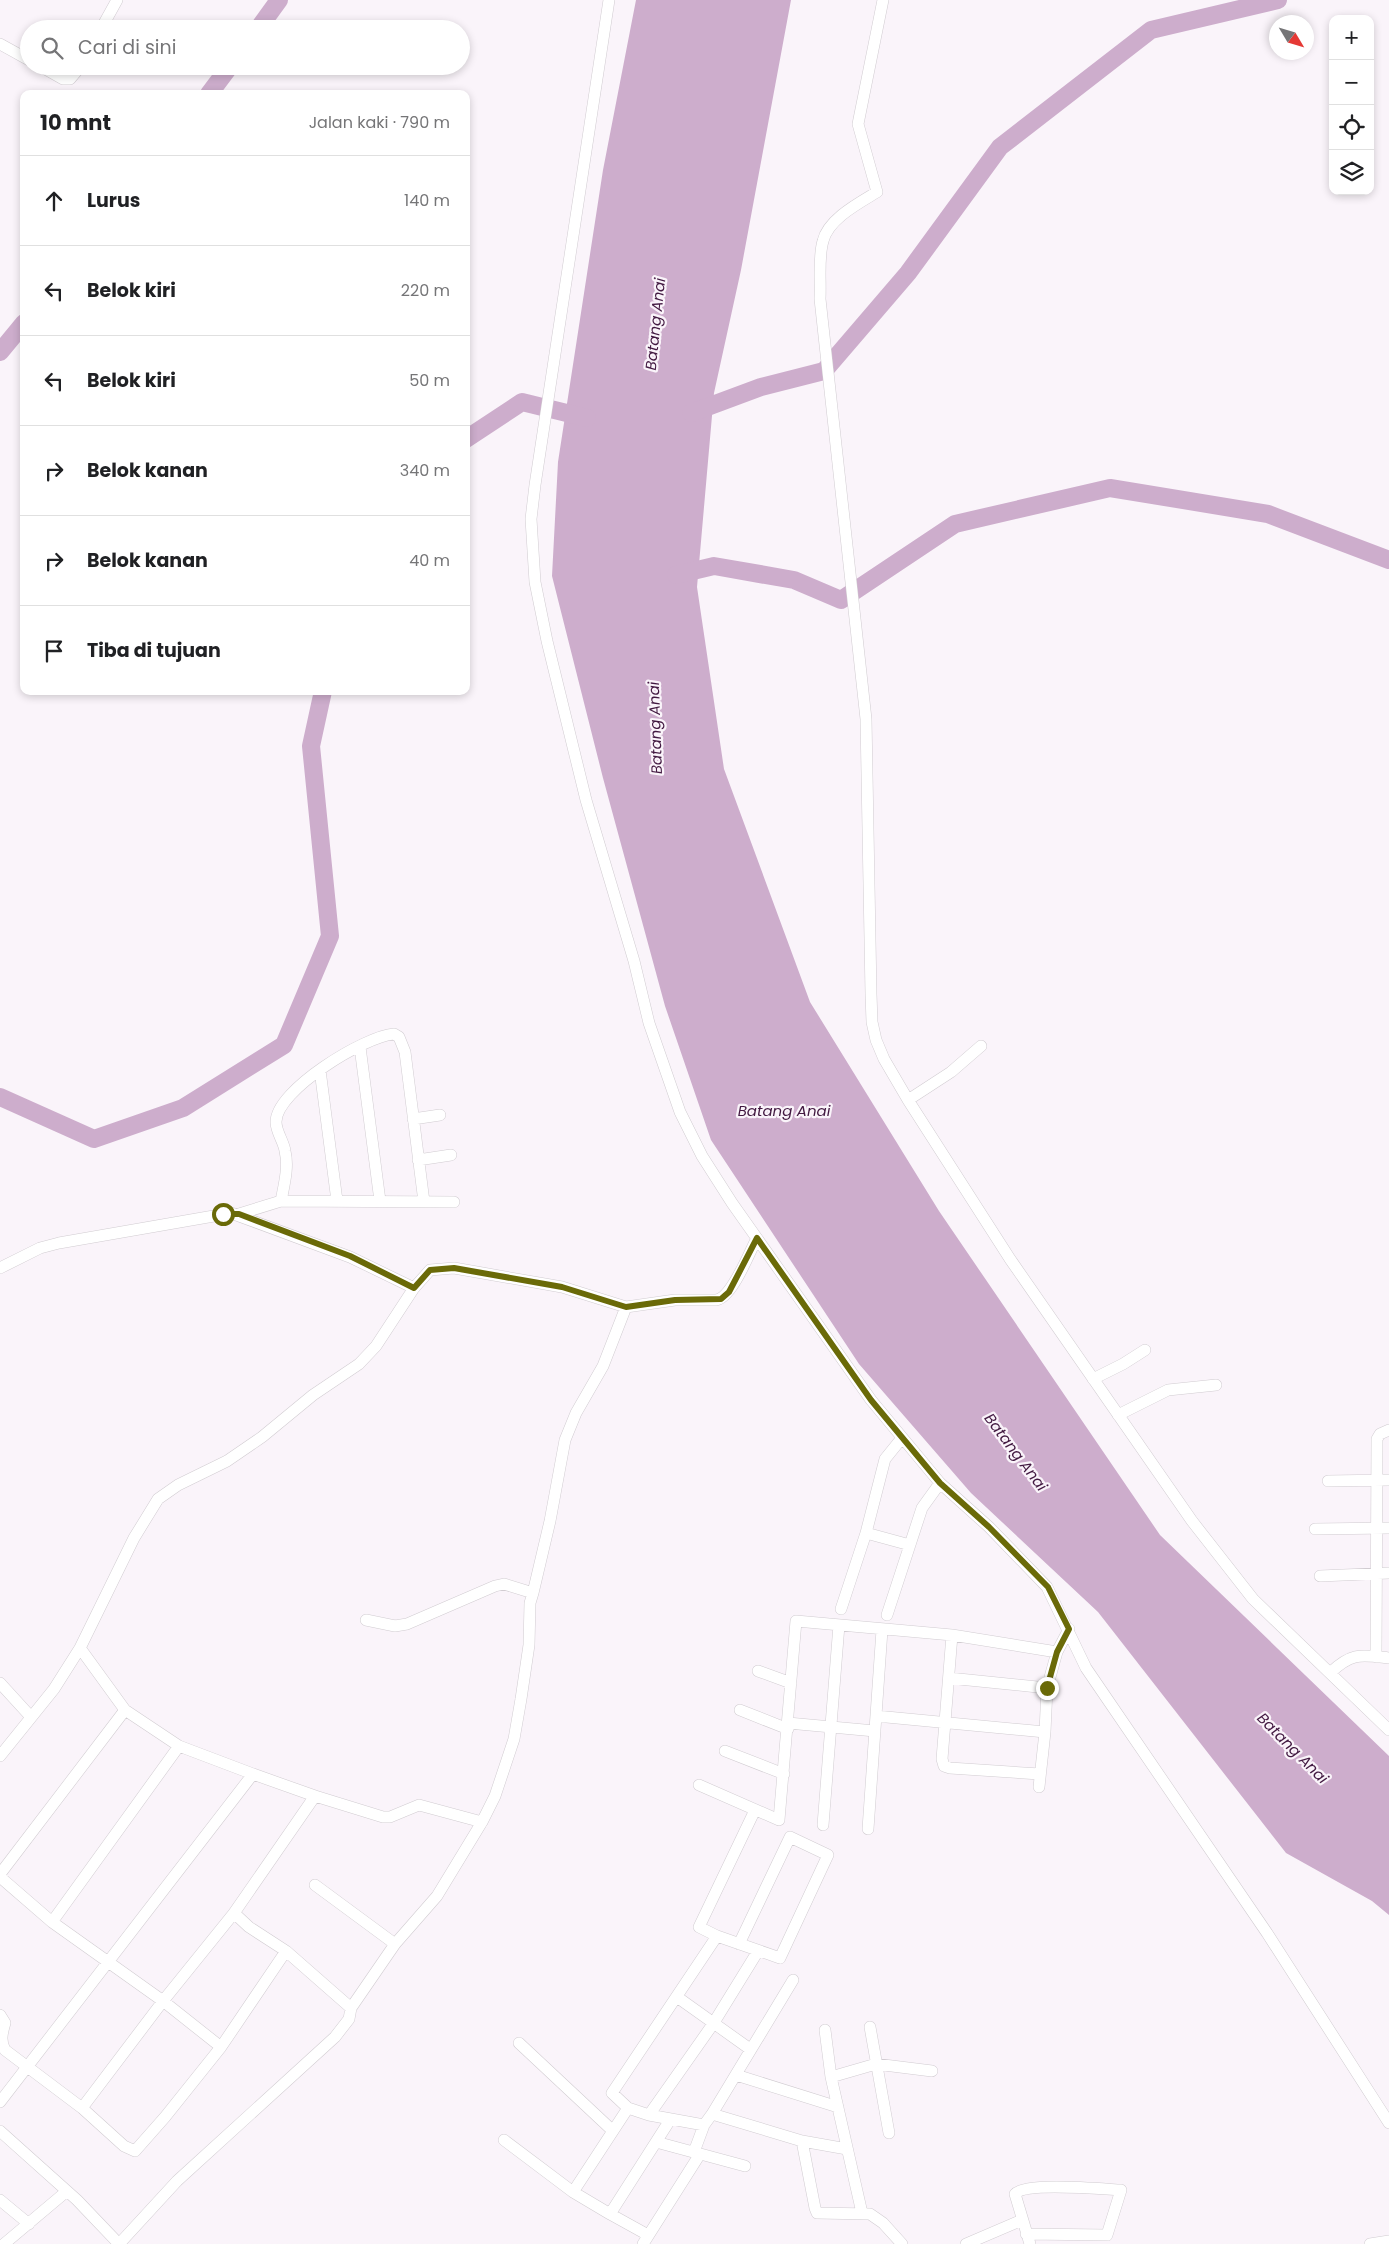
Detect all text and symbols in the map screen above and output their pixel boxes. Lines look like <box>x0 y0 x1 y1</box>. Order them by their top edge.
north arrow <box>1269 15 1314 60</box>
map controls <box>1329 15 1374 195</box>
button: + <box>1329 15 1374 60</box>
search box <box>20 20 470 75</box>
icon: search <box>38 34 66 62</box>
text: Cari di sini <box>78 34 176 61</box>
button: − <box>1329 60 1374 105</box>
button: locate <box>1329 105 1374 150</box>
text: 10 mnt <box>40 108 111 137</box>
text: Jalan kaki · 790 m <box>309 111 450 134</box>
button: layers <box>1329 150 1374 195</box>
icon: ahead <box>40 187 68 215</box>
text: Lurus <box>87 187 140 214</box>
text: 140 m <box>404 189 450 212</box>
icon: left <box>40 277 68 305</box>
text: Belok kiri <box>87 277 176 304</box>
water label: Batang Anai <box>640 277 670 371</box>
text: 220 m <box>401 279 450 302</box>
icon: left <box>40 367 68 395</box>
text: Belok kiri <box>87 367 176 394</box>
text: 50 m <box>409 369 450 392</box>
icon: right <box>40 457 68 485</box>
text: Belok kanan <box>87 457 208 484</box>
text: 340 m <box>400 459 450 482</box>
icon: right <box>40 547 68 575</box>
text: Belok kanan <box>87 547 208 574</box>
text: 40 m <box>409 549 450 572</box>
icon: arrive <box>40 637 68 665</box>
text: Tiba di tujuan <box>87 637 221 664</box>
water label: Batang Anai <box>643 681 667 775</box>
water label: Batang Anai <box>738 1100 831 1121</box>
route start <box>212 1203 235 1226</box>
water label: Batang Anai <box>980 1409 1052 1496</box>
route end <box>1036 1677 1059 1700</box>
water label: Batang Anai <box>1253 1708 1333 1788</box>

